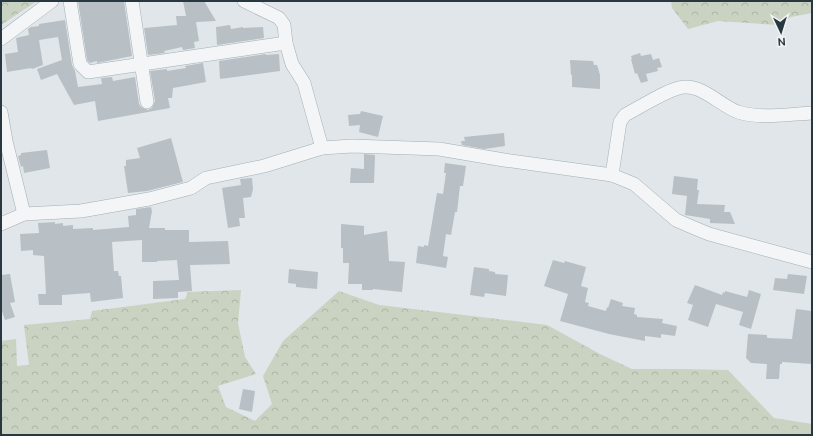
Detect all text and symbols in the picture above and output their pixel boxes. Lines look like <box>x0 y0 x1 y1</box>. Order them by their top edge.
north arrow <box>761 12 801 52</box>
text: N <box>777 36 786 48</box>

